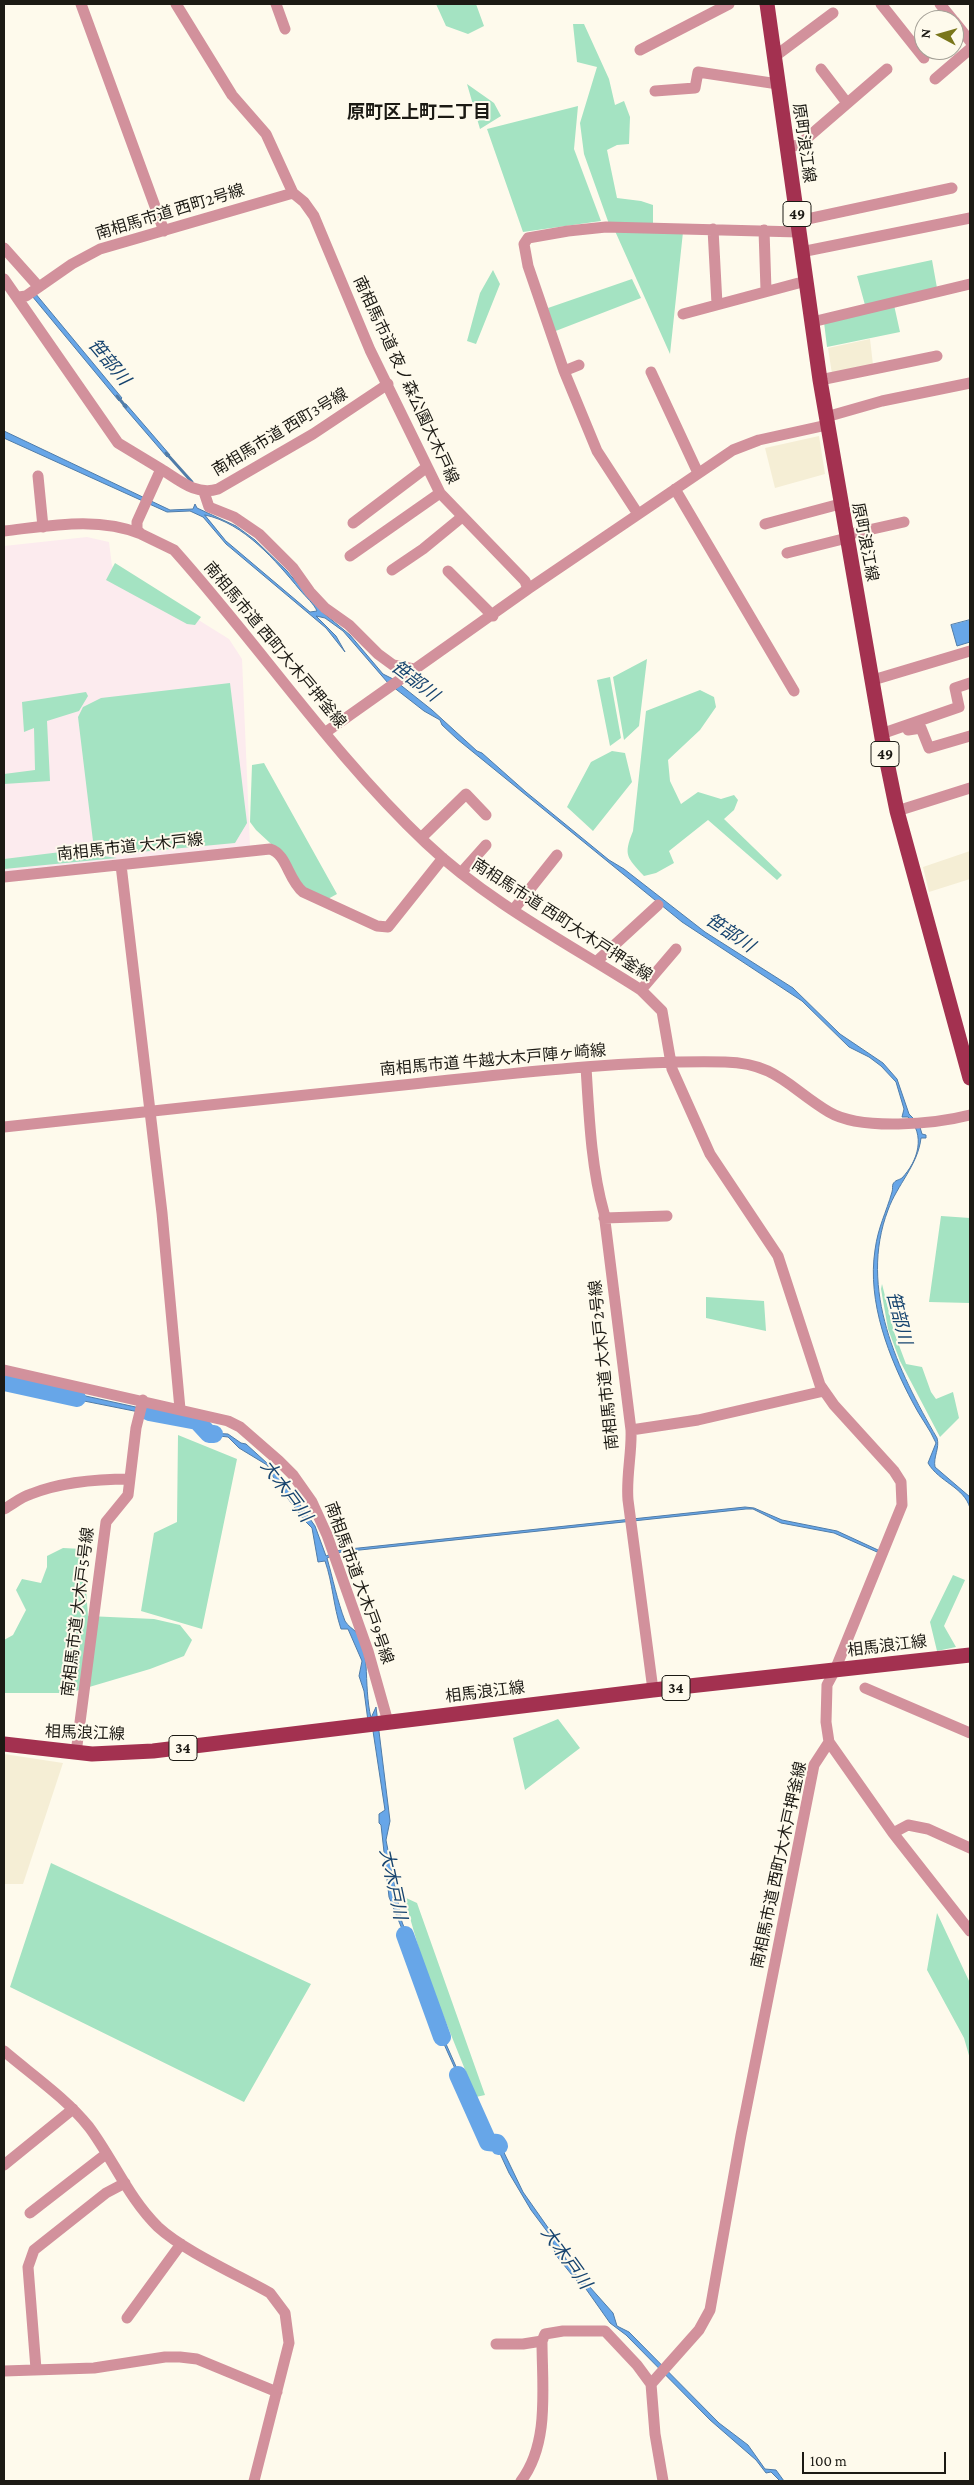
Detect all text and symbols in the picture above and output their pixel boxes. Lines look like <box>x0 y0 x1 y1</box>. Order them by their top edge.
north arrow <box>914 10 964 60</box>
text: N <box>917 28 934 39</box>
district label: 原町区上町二丁目 <box>347 101 491 123</box>
street label: 原町浪江線 <box>789 102 819 184</box>
street label: 南相馬市道 西町2号線 <box>93 180 247 244</box>
road number: 49 <box>783 202 811 226</box>
street label: 南相馬市道 夜ノ森公園大木戸線 <box>349 273 463 487</box>
water label: 笹部川 <box>83 334 135 390</box>
street label: 南相馬市道 西町3号線 <box>209 384 351 480</box>
street label: 原町浪江線 <box>848 501 882 583</box>
street label: 南相馬市道 西町大木戸押釜線 <box>200 558 350 732</box>
water label: 笹部川 <box>387 656 443 706</box>
road number: 49 <box>871 742 899 766</box>
street label: 南相馬市道 大木戸線 <box>56 830 204 864</box>
street label: 南相馬市道 西町大木戸押釜線 <box>468 854 656 986</box>
water label: 笹部川 <box>702 909 758 957</box>
street label: 南相馬市道 牛越大木戸陣ヶ崎線 <box>379 1041 607 1079</box>
street label: 南相馬市道 大木戸2号線 <box>586 1279 622 1451</box>
water label: 笹部川 <box>882 1289 916 1347</box>
water label: 大木戸川 <box>256 1456 316 1526</box>
street label: 南相馬市道 大木戸9号線 <box>321 1499 397 1667</box>
street label: 南相馬市道 大木戸5号線 <box>58 1526 98 1698</box>
street label: 相馬浪江線 <box>846 1632 928 1660</box>
road number: 34 <box>662 1676 690 1700</box>
street label: 相馬浪江線 <box>444 1678 526 1706</box>
street label: 相馬浪江線 <box>45 1722 125 1744</box>
road number: 34 <box>169 1736 197 1760</box>
street label: 南相馬市道 西町大木戸押釜線 <box>748 1760 810 1970</box>
water label: 大木戸川 <box>375 1847 411 1921</box>
water label: 大木戸川 <box>536 2223 596 2293</box>
scale bar <box>804 2442 948 2474</box>
text: 100 m <box>810 2453 847 2469</box>

